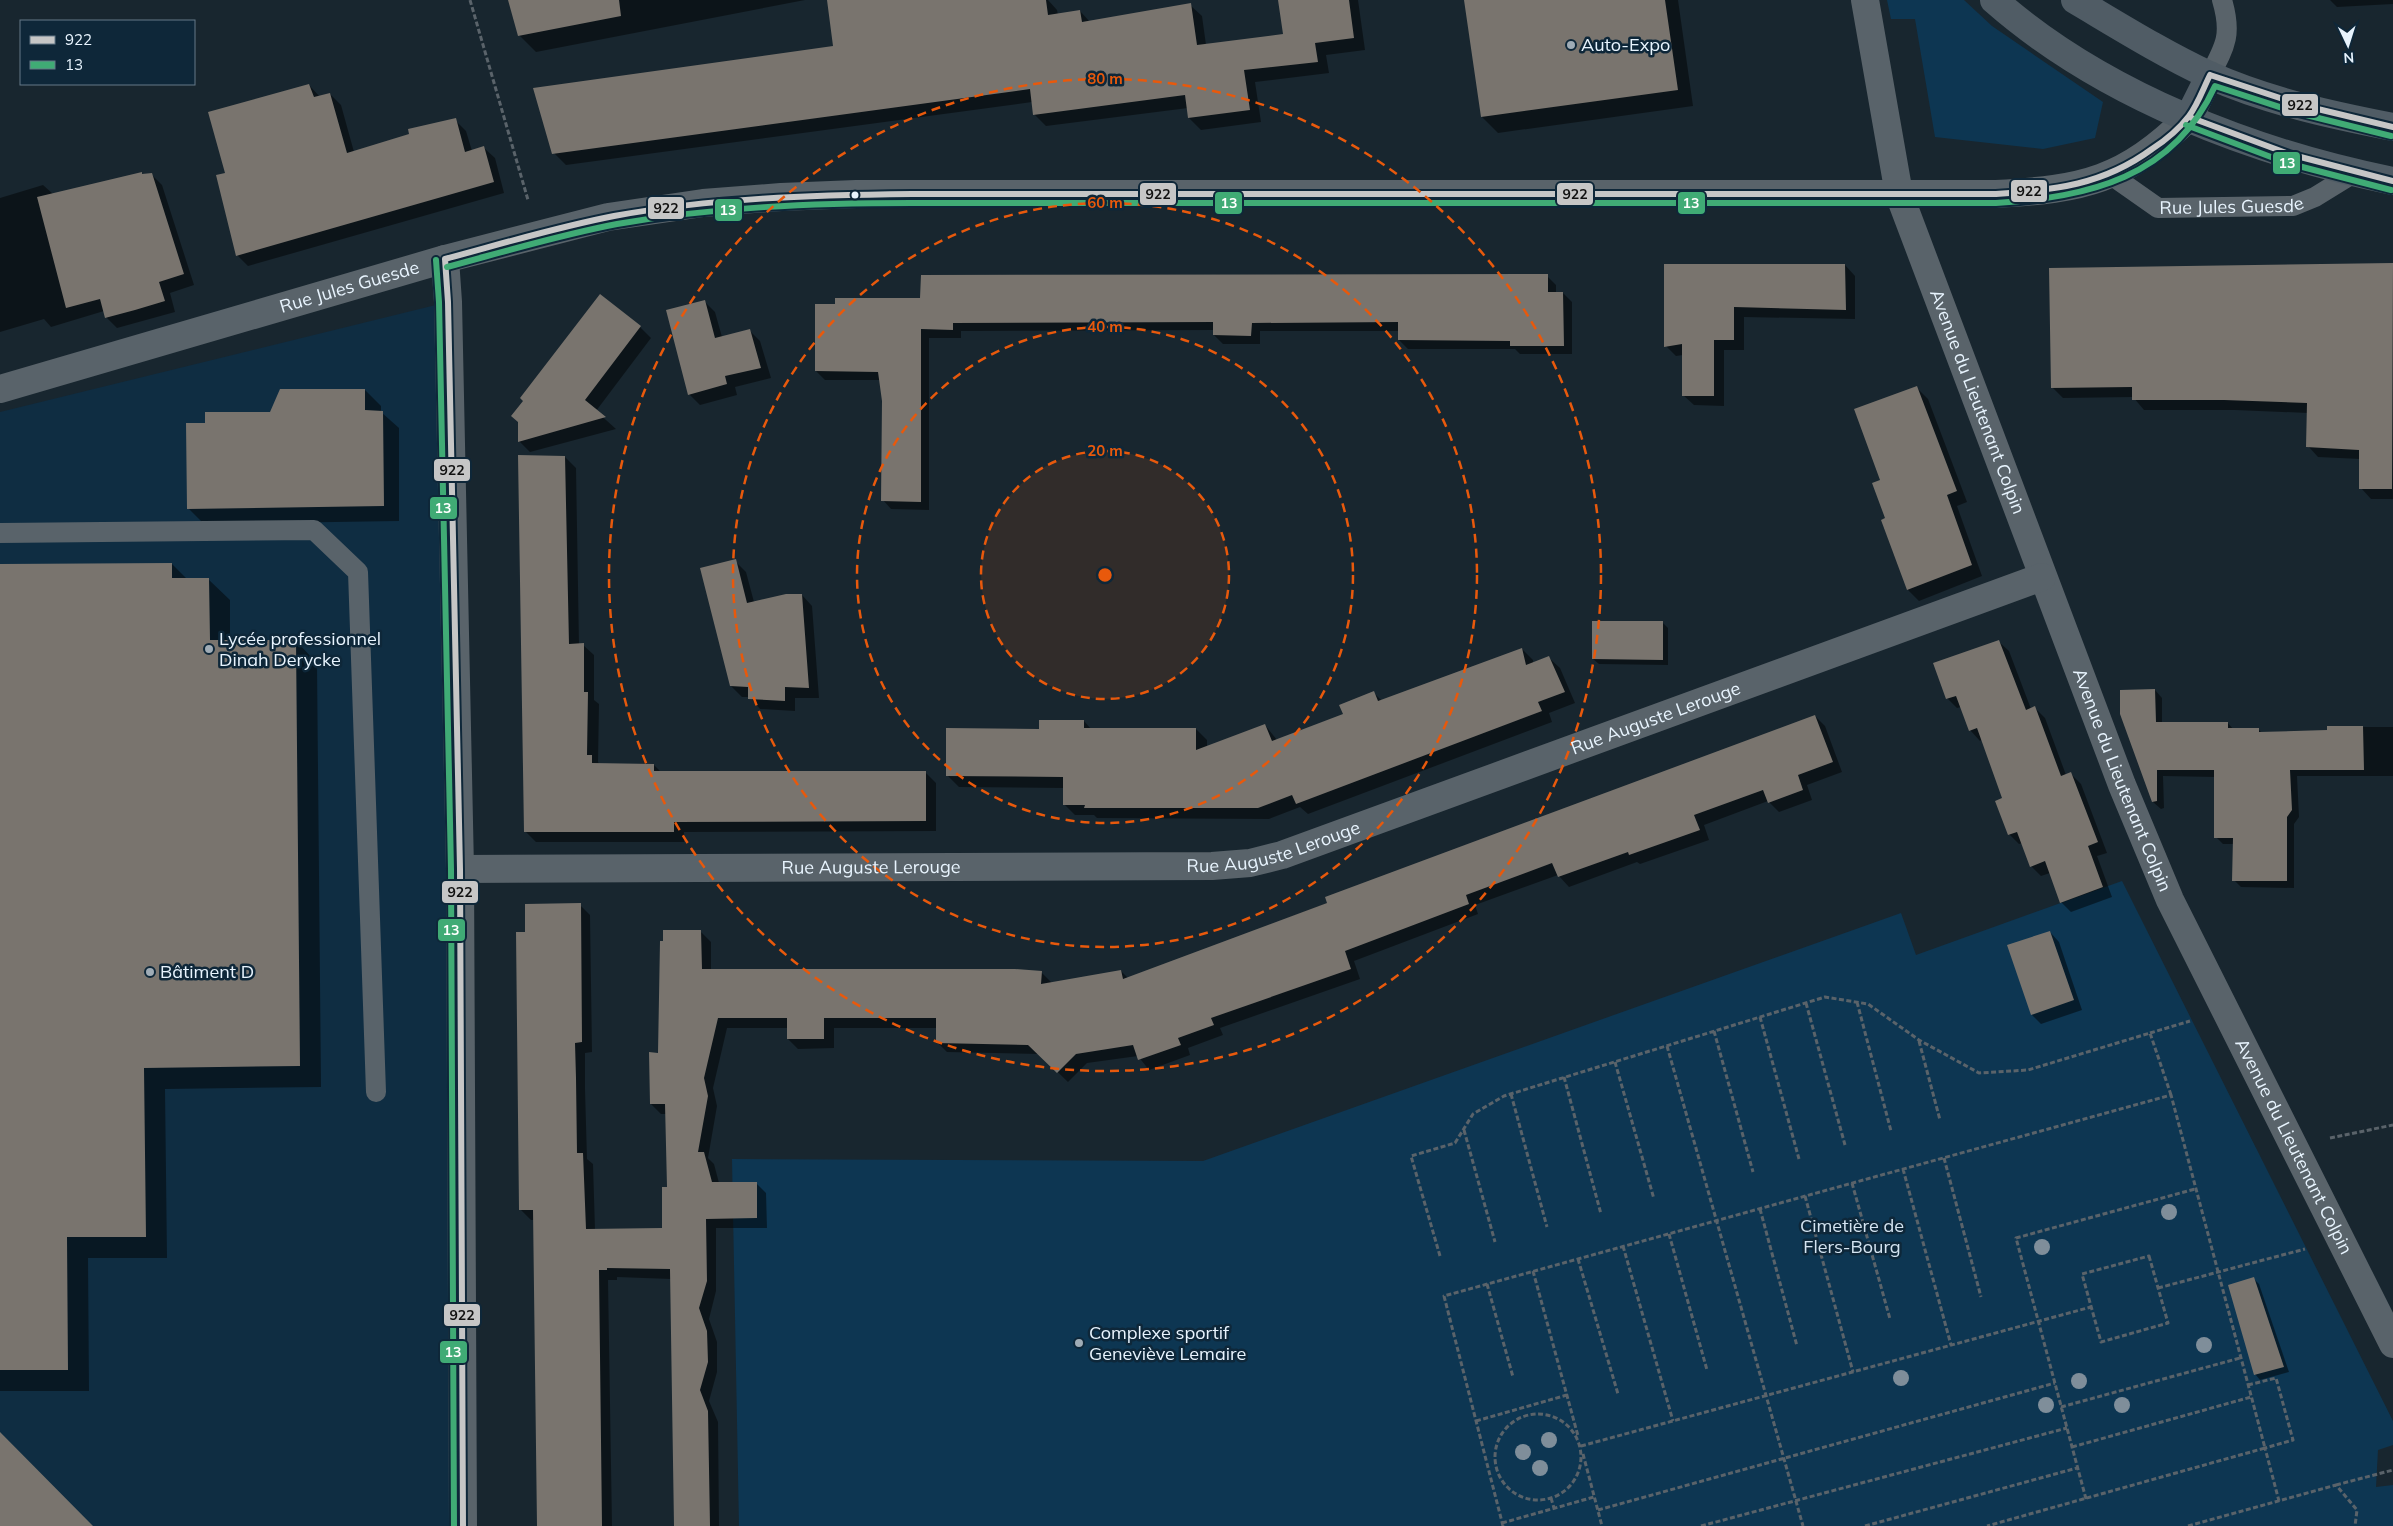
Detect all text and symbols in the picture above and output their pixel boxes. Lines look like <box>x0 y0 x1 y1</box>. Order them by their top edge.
legend <box>20 20 195 85</box>
north arrow <box>2323 20 2373 70</box>
text: 922 <box>65 30 92 49</box>
place label: Auto-Expo <box>1581 33 1670 56</box>
marker: Auto-Expo <box>1565 39 1577 51</box>
text: N <box>2343 49 2355 67</box>
text: 13 <box>65 55 83 74</box>
text: 80 m <box>1087 69 1123 88</box>
line badge: 922 <box>2281 93 2319 117</box>
text: 922 <box>2287 96 2313 114</box>
line badge: 13 <box>2272 151 2301 175</box>
text: 13 <box>2279 154 2295 172</box>
line badge: 922 <box>2010 179 2048 203</box>
line badge: 922 <box>1139 182 1177 206</box>
line badge: 922 <box>1556 182 1594 206</box>
text: 922 <box>2016 182 2042 200</box>
text: 922 <box>1145 185 1171 203</box>
text: 922 <box>1562 185 1588 203</box>
unlabelled marker <box>850 190 860 200</box>
line badge: 13 <box>1214 191 1243 215</box>
line badge: 13 <box>1677 191 1706 215</box>
street label: Rue Jules Guesde <box>2159 191 2307 219</box>
text: 60 m <box>1087 193 1123 212</box>
text: 13 <box>1221 194 1237 212</box>
text: 13 <box>1683 194 1699 212</box>
line badge: 922 <box>647 196 685 220</box>
line badge: 13 <box>714 198 743 222</box>
text: 922 <box>653 199 679 217</box>
text: 13 <box>720 201 736 219</box>
street label: Rue Jules Guesde <box>277 255 422 318</box>
street label: Avenue du Lieutenant Colpin <box>1925 286 2031 517</box>
text: 40 m <box>1087 317 1123 336</box>
text: 20 m <box>1087 441 1123 460</box>
line badge: 922 <box>433 458 471 482</box>
text: 922 <box>439 461 465 479</box>
line badge: 13 <box>429 496 458 520</box>
text: 13 <box>435 499 451 517</box>
centre of rings <box>1096 566 1114 584</box>
place label: Lycée professionnel Dinah Derycke <box>219 627 381 671</box>
marker: Lycée professionnel Dinah Derycke <box>203 643 215 655</box>
street label: Avenue du Lieutenant Colpin <box>2068 665 2177 895</box>
street label: Rue Auguste Lerouge <box>1567 676 1744 759</box>
street label: Rue Auguste Lerouge <box>1186 815 1363 877</box>
street label: Rue Auguste Lerouge <box>781 855 961 879</box>
line badge: 922 <box>441 880 479 904</box>
text: 922 <box>447 883 473 901</box>
line badge: 13 <box>437 918 466 942</box>
text: 13 <box>443 921 459 939</box>
place label: Bâtiment D <box>160 960 254 983</box>
marker: Bâtiment D <box>144 966 156 978</box>
street label: Avenue du Lieutenant Colpin <box>2230 1034 2358 1258</box>
park label: Cimetière de Flers-Bourg <box>1800 1214 1904 1258</box>
line badge: 922 <box>443 1303 481 1327</box>
text: 922 <box>449 1306 475 1324</box>
place label: Complexe sportif Geneviève Lemaire <box>1089 1321 1246 1365</box>
marker: Complexe sportif Geneviève Lemaire <box>1073 1337 1085 1349</box>
line badge: 13 <box>439 1340 468 1364</box>
text: 13 <box>445 1343 461 1361</box>

